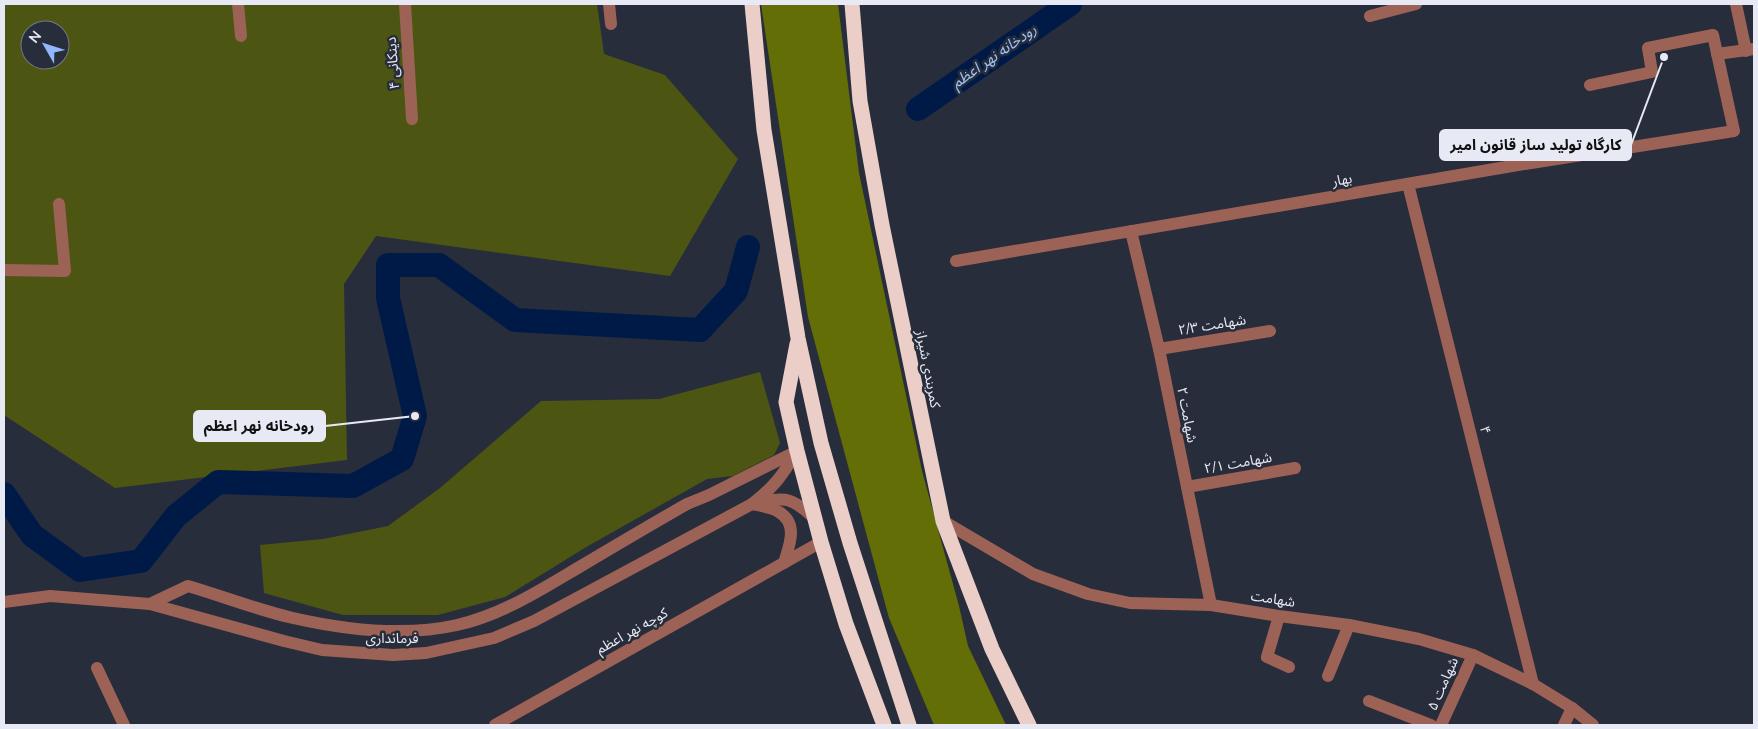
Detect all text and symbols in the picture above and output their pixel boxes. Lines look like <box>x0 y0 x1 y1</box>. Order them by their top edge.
water label: رودخانه نهر اعظم <box>947 19 1041 94</box>
north arrow <box>20 20 70 70</box>
text: N <box>25 27 46 47</box>
street label: ۴ دینکانی <box>382 36 404 90</box>
callout: کارگاه تولید ساز قانون امیر <box>1440 130 1631 160</box>
text: کارگاه تولید ساز قانون امیر <box>1449 135 1622 155</box>
street label: بهار <box>1329 169 1354 191</box>
street label: ۲/۳ شهامت <box>1177 310 1247 340</box>
street label: کمربندی شیراز <box>911 327 945 410</box>
street label: ۲ شهامت <box>1172 385 1202 445</box>
callout: رودخانه نهر اعظم <box>194 411 325 441</box>
text: رودخانه نهر اعظم <box>204 416 314 437</box>
street label: ۴ <box>1475 424 1495 436</box>
street label: ۲/۱ شهامت <box>1203 448 1273 478</box>
street label: شهامت <box>1249 586 1297 612</box>
street label: کوچه نهر اعظم <box>593 603 672 659</box>
street label: فرمانداری <box>366 629 419 648</box>
street label: ۵ شهامت <box>1423 654 1463 714</box>

